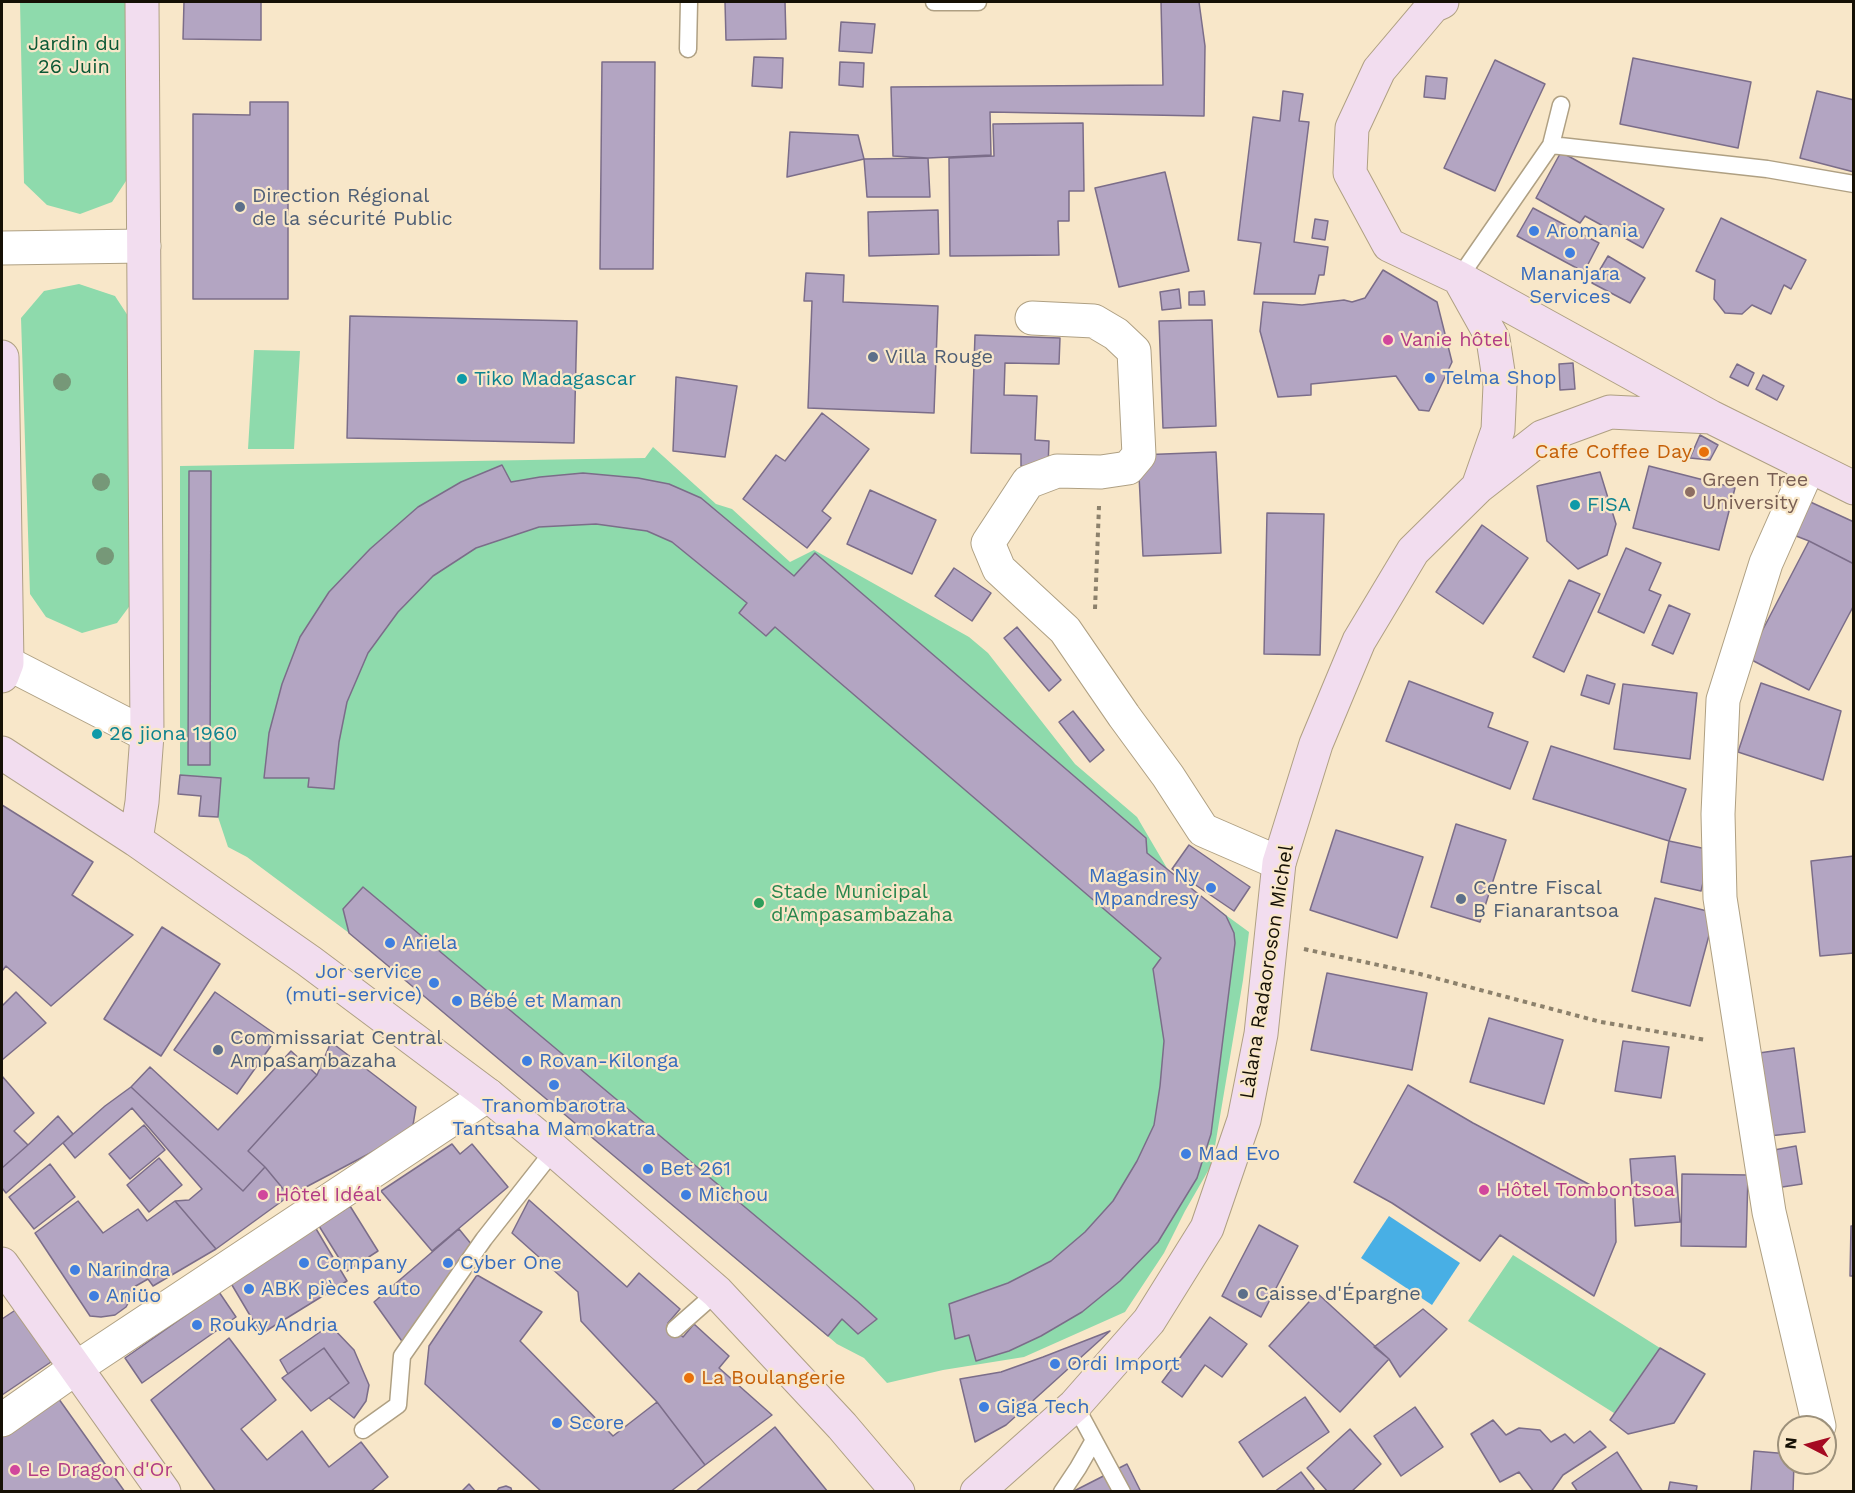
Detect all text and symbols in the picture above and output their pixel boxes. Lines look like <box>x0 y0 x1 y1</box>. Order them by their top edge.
park label: Jardin du 26 Juin <box>28 32 120 79</box>
place label: Direction Régional de la sécurité Public <box>252 184 453 231</box>
marker: Direction Régional de la sécurité Public <box>233 200 247 214</box>
place label: Aromania <box>1546 219 1638 243</box>
marker: Aromania <box>1527 224 1541 238</box>
marker: Mananjara Services <box>1563 246 1577 260</box>
place label: Mananjara Services <box>1520 262 1620 309</box>
place label: Vanie hôtel <box>1400 328 1509 352</box>
marker: Vanie hôtel <box>1381 333 1395 347</box>
place label: Villa Rouge <box>885 345 993 369</box>
marker: Villa Rouge <box>866 350 880 364</box>
place label: Telma Shop <box>1442 366 1556 390</box>
place label: Tiko Madagascar <box>474 367 636 391</box>
marker: Telma Shop <box>1423 371 1437 385</box>
marker: Tiko Madagascar <box>455 372 469 386</box>
place label: Cafe Coffee Day <box>1535 440 1692 464</box>
marker: Cafe Coffee Day <box>1697 445 1711 459</box>
place label: Green Tree University <box>1702 468 1808 515</box>
marker: Green Tree University <box>1683 485 1697 499</box>
place label: FISA <box>1587 493 1631 517</box>
marker: FISA <box>1568 498 1582 512</box>
place label: 26 jiona 1960 <box>109 722 238 746</box>
marker: 26 jiona 1960 <box>90 727 104 741</box>
street label: Làlana Radaoroson Michel <box>1235 843 1299 1101</box>
place label: Magasin Ny Mpandresy <box>1089 864 1199 911</box>
place label: Centre Fiscal B Fianarantsoa <box>1473 876 1619 923</box>
place label: Stade Municipal d'Ampasambazaha <box>771 880 953 927</box>
marker: Magasin Ny Mpandresy <box>1204 881 1218 895</box>
marker: Centre Fiscal B Fianarantsoa <box>1454 892 1468 906</box>
marker: Stade Municipal d'Ampasambazaha <box>752 896 766 910</box>
place label: Ariela <box>402 931 458 955</box>
marker: Ariela <box>383 936 397 950</box>
place label: Jor service (muti-service) <box>286 960 422 1007</box>
marker: Jor service (muti-service) <box>427 976 441 990</box>
place label: Bébé et Maman <box>469 989 622 1013</box>
marker: Bébé et Maman <box>450 994 464 1008</box>
place label: Commissariat Central Ampasambazaha <box>230 1026 442 1073</box>
marker: Commissariat Central Ampasambazaha <box>211 1043 225 1057</box>
place label: Rovan-Kilonga <box>539 1049 679 1073</box>
marker: Rovan-Kilonga <box>520 1054 534 1068</box>
marker: Tranombarotra Tantsaha Mamokatra <box>547 1078 561 1092</box>
place label: Tranombarotra Tantsaha Mamokatra <box>452 1094 656 1141</box>
place label: Mad Evo <box>1198 1142 1280 1166</box>
marker: Mad Evo <box>1179 1147 1193 1161</box>
place label: Bet 261 <box>660 1157 731 1181</box>
marker: Bet 261 <box>641 1162 655 1176</box>
place label: Hôtel Tombontsoa <box>1496 1178 1675 1202</box>
place label: Hôtel Idéal <box>275 1183 381 1207</box>
place label: Michou <box>698 1183 768 1207</box>
marker: Hôtel Tombontsoa <box>1477 1183 1491 1197</box>
marker: Hôtel Idéal <box>256 1188 270 1202</box>
marker: Michou <box>679 1188 693 1202</box>
place label: Company <box>316 1251 407 1275</box>
place label: Cyber One <box>460 1251 562 1275</box>
marker: Company <box>297 1256 311 1270</box>
marker: Cyber One <box>441 1256 455 1270</box>
place label: Narindra <box>87 1258 170 1282</box>
marker: Narindra <box>68 1263 82 1277</box>
place label: ABK pièces auto <box>261 1277 421 1301</box>
marker: ABK pièces auto <box>242 1282 256 1296</box>
place label: Caisse d'Épargne <box>1255 1282 1421 1306</box>
place label: Aniüo <box>106 1284 161 1308</box>
marker: Caisse d'Épargne <box>1236 1287 1250 1301</box>
marker: Aniüo <box>87 1289 101 1303</box>
place label: Rouky Andria <box>209 1313 338 1337</box>
marker: Rouky Andria <box>190 1318 204 1332</box>
place label: Ordi Import <box>1067 1352 1180 1376</box>
marker: Ordi Import <box>1048 1357 1062 1371</box>
place label: La Boulangerie <box>701 1366 846 1390</box>
marker: La Boulangerie <box>682 1371 696 1385</box>
place label: Giga Tech <box>996 1395 1090 1419</box>
marker: Giga Tech <box>977 1400 991 1414</box>
place label: Score <box>569 1411 624 1435</box>
north arrow <box>1777 1415 1837 1475</box>
marker: Score <box>550 1416 564 1430</box>
text: N <box>1781 1436 1801 1450</box>
place label: Le Dragon d'Or <box>27 1458 173 1482</box>
marker: Le Dragon d'Or <box>8 1463 22 1477</box>

